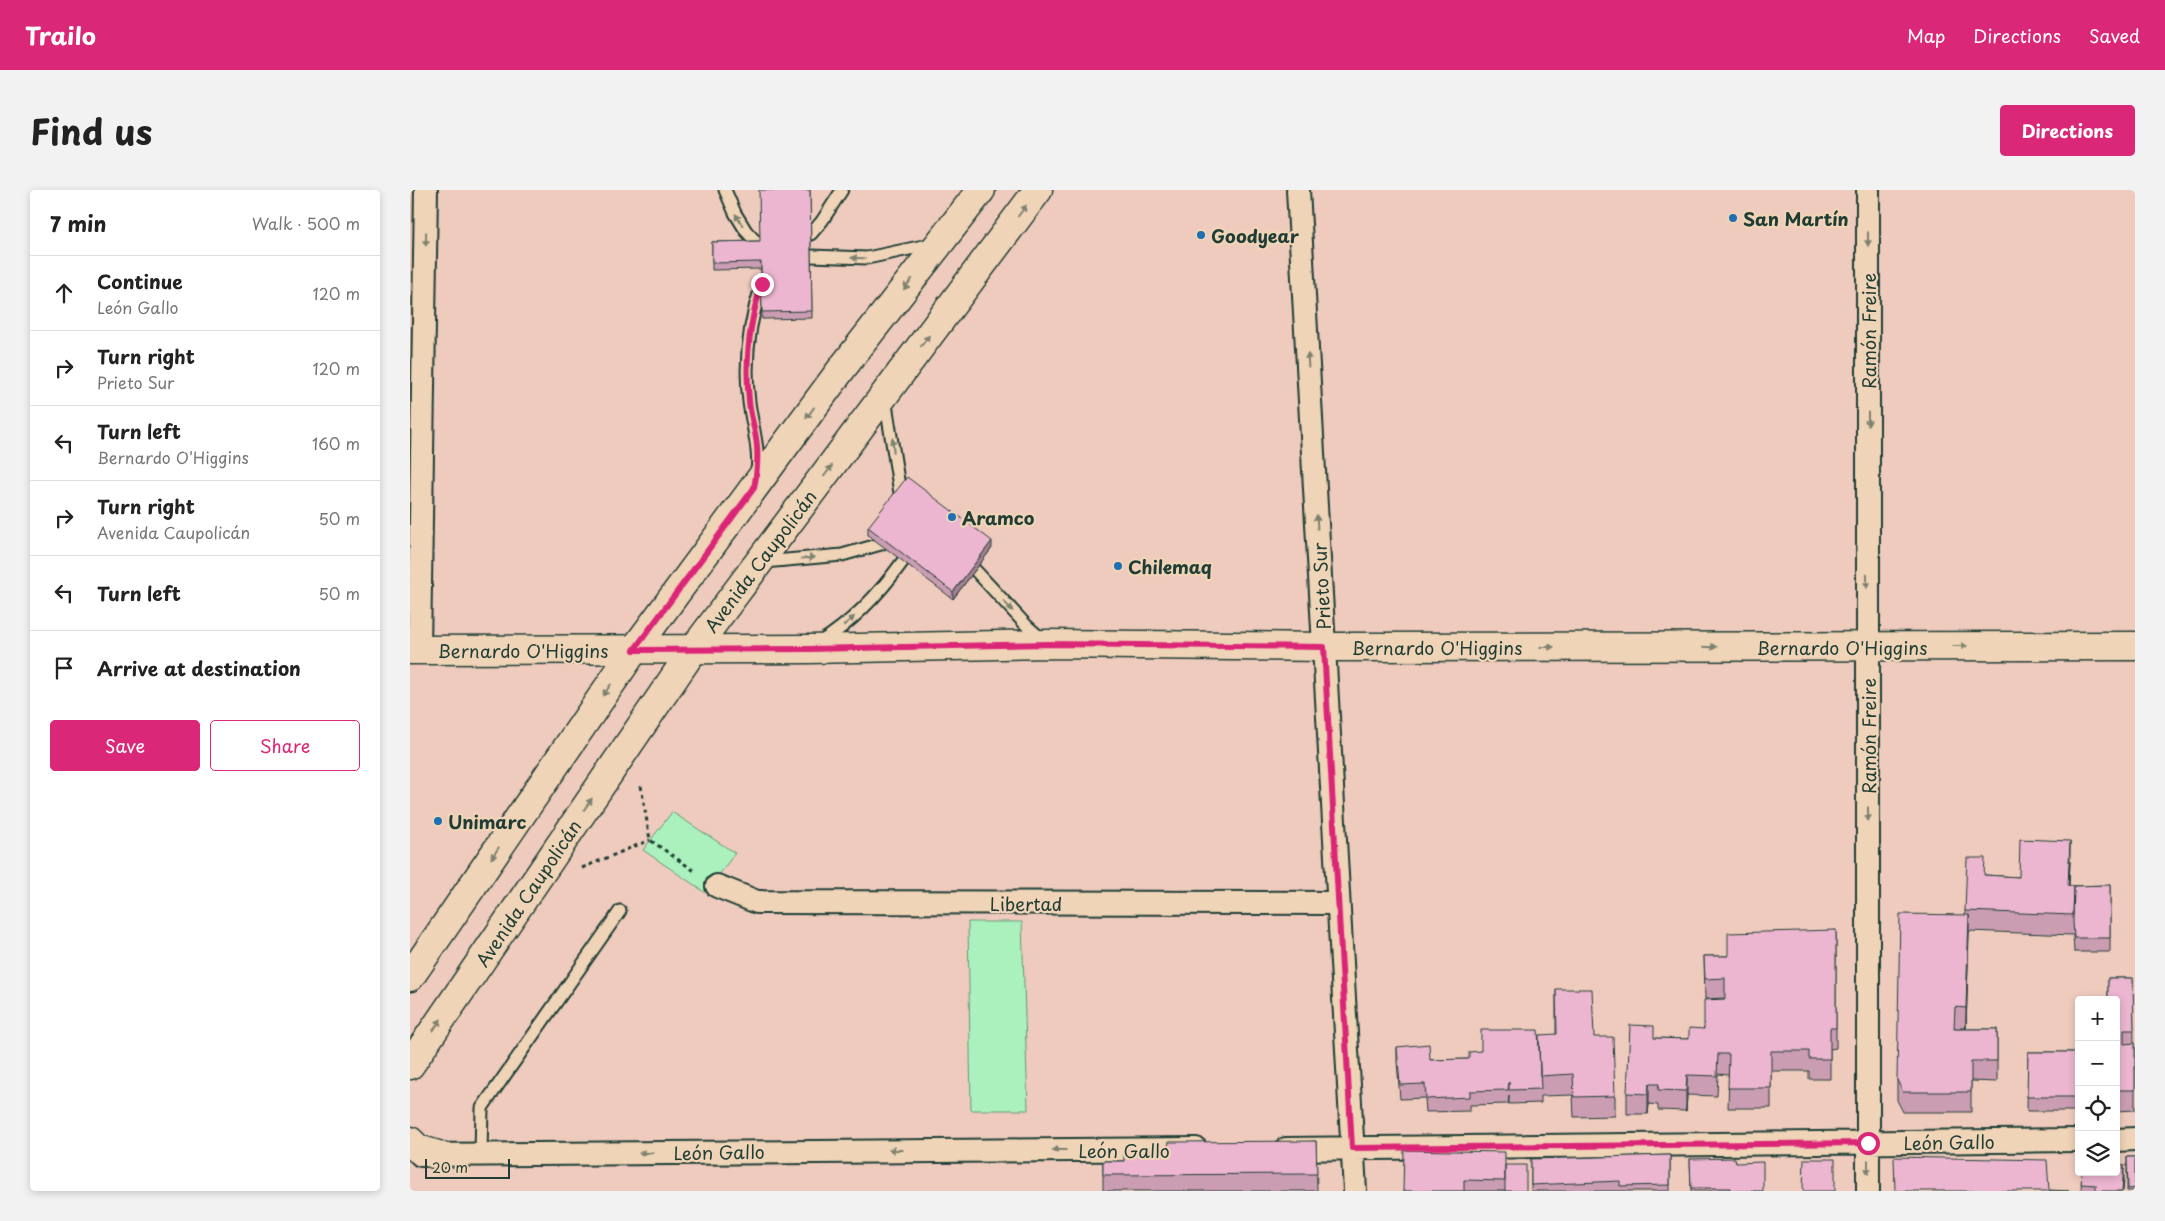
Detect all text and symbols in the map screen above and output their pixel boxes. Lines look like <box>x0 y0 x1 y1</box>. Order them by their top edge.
text: Trailo <box>25 17 96 53</box>
text: Map <box>1907 22 1945 49</box>
text: Directions <box>1973 22 2061 49</box>
text: Saved <box>2089 22 2140 49</box>
text: Find us <box>30 104 152 157</box>
button: Directions <box>2000 105 2135 156</box>
one-way arrow <box>1017 205 1028 218</box>
place label: San Martín <box>1743 205 1849 232</box>
text: 7 min <box>50 207 106 239</box>
text: Walk · 500 m <box>252 211 360 235</box>
marker: San Martín <box>1727 212 1739 224</box>
one-way arrow <box>735 214 744 227</box>
place label: Goodyear <box>1211 222 1300 249</box>
marker: Goodyear <box>1195 229 1207 241</box>
one-way arrow <box>421 231 429 247</box>
one-way arrow <box>1864 231 1872 247</box>
one-way arrow <box>850 254 866 262</box>
text: Continue <box>97 267 183 295</box>
route end <box>751 273 774 296</box>
street label: Ramón Freire <box>1855 273 1882 389</box>
one-way arrow <box>903 277 914 290</box>
icon: ahead <box>50 279 78 307</box>
text: 120 m <box>313 281 360 305</box>
text: León Gallo <box>97 295 178 319</box>
one-way arrow <box>920 335 931 348</box>
text: Turn right <box>97 342 195 370</box>
one-way arrow <box>1303 351 1311 367</box>
icon: right <box>50 354 78 382</box>
text: 120 m <box>313 356 360 380</box>
text: Prieto Sur <box>97 370 175 394</box>
one-way arrow <box>804 406 815 419</box>
one-way arrow <box>1864 411 1872 427</box>
text: Turn left <box>97 417 181 445</box>
icon: left <box>50 429 78 457</box>
text: 160 m <box>312 431 360 455</box>
one-way arrow <box>889 436 897 452</box>
text: Bernardo O'Higgins <box>97 445 249 469</box>
one-way arrow <box>823 464 833 478</box>
street label: Avenida Caupolicán <box>697 484 823 638</box>
text: Turn right <box>97 492 195 520</box>
icon: right <box>50 504 78 532</box>
place label: Aramco <box>962 504 1035 531</box>
text: 50 m <box>319 506 360 530</box>
marker: Aramco <box>946 511 958 523</box>
one-way arrow <box>1313 514 1321 530</box>
text: Avenida Caupolicán <box>97 520 250 544</box>
street label: Prieto Sur <box>1305 541 1337 630</box>
place label: Chilemaq <box>1128 553 1212 580</box>
one-way arrow <box>800 554 816 562</box>
marker: Chilemaq <box>1112 560 1124 572</box>
one-way arrow <box>1863 573 1871 589</box>
icon: left <box>50 579 78 607</box>
text: Turn left <box>97 579 181 607</box>
text: 50 m <box>319 581 360 605</box>
one-way arrow <box>1002 599 1013 612</box>
one-way arrow <box>842 616 855 627</box>
street label: Bernardo O'Higgins <box>1352 634 1522 661</box>
street label: Bernardo O'Higgins <box>1757 634 1927 661</box>
street label: Bernardo O'Higgins <box>438 637 608 664</box>
one-way arrow <box>1952 642 1968 650</box>
one-way arrow <box>1539 643 1555 651</box>
one-way arrow <box>1702 643 1718 651</box>
icon: arrive <box>50 654 78 682</box>
text: Arrive at destination <box>97 654 301 682</box>
street label: Ramón Freire <box>1855 678 1882 794</box>
one-way arrow <box>602 684 611 697</box>
button: Save <box>50 720 200 771</box>
button: Share <box>210 720 360 771</box>
one-way arrow <box>583 797 593 810</box>
one-way arrow <box>1864 806 1872 822</box>
place label: Unimarc <box>448 808 526 835</box>
street label: Avenida Caupolicán <box>469 814 587 972</box>
marker: Unimarc <box>432 815 444 827</box>
one-way arrow <box>490 846 500 860</box>
street label: Libertad <box>990 890 1062 917</box>
map controls <box>2075 996 2120 1176</box>
button: + <box>2075 996 2120 1041</box>
one-way arrow <box>433 1018 442 1031</box>
button: − <box>2075 1041 2120 1086</box>
button: locate <box>2075 1086 2120 1131</box>
street label: León Gallo <box>1903 1128 1995 1156</box>
button: layers <box>2075 1131 2120 1176</box>
route start <box>1857 1132 1880 1155</box>
street label: León Gallo <box>1078 1137 1170 1164</box>
street label: León Gallo <box>673 1138 765 1166</box>
one-way arrow <box>888 1146 904 1154</box>
one-way arrow <box>1050 1146 1066 1154</box>
one-way arrow <box>638 1149 654 1157</box>
scale bar <box>425 1156 510 1179</box>
text: 20 m <box>432 1157 468 1178</box>
one-way arrow <box>1864 1159 1872 1175</box>

